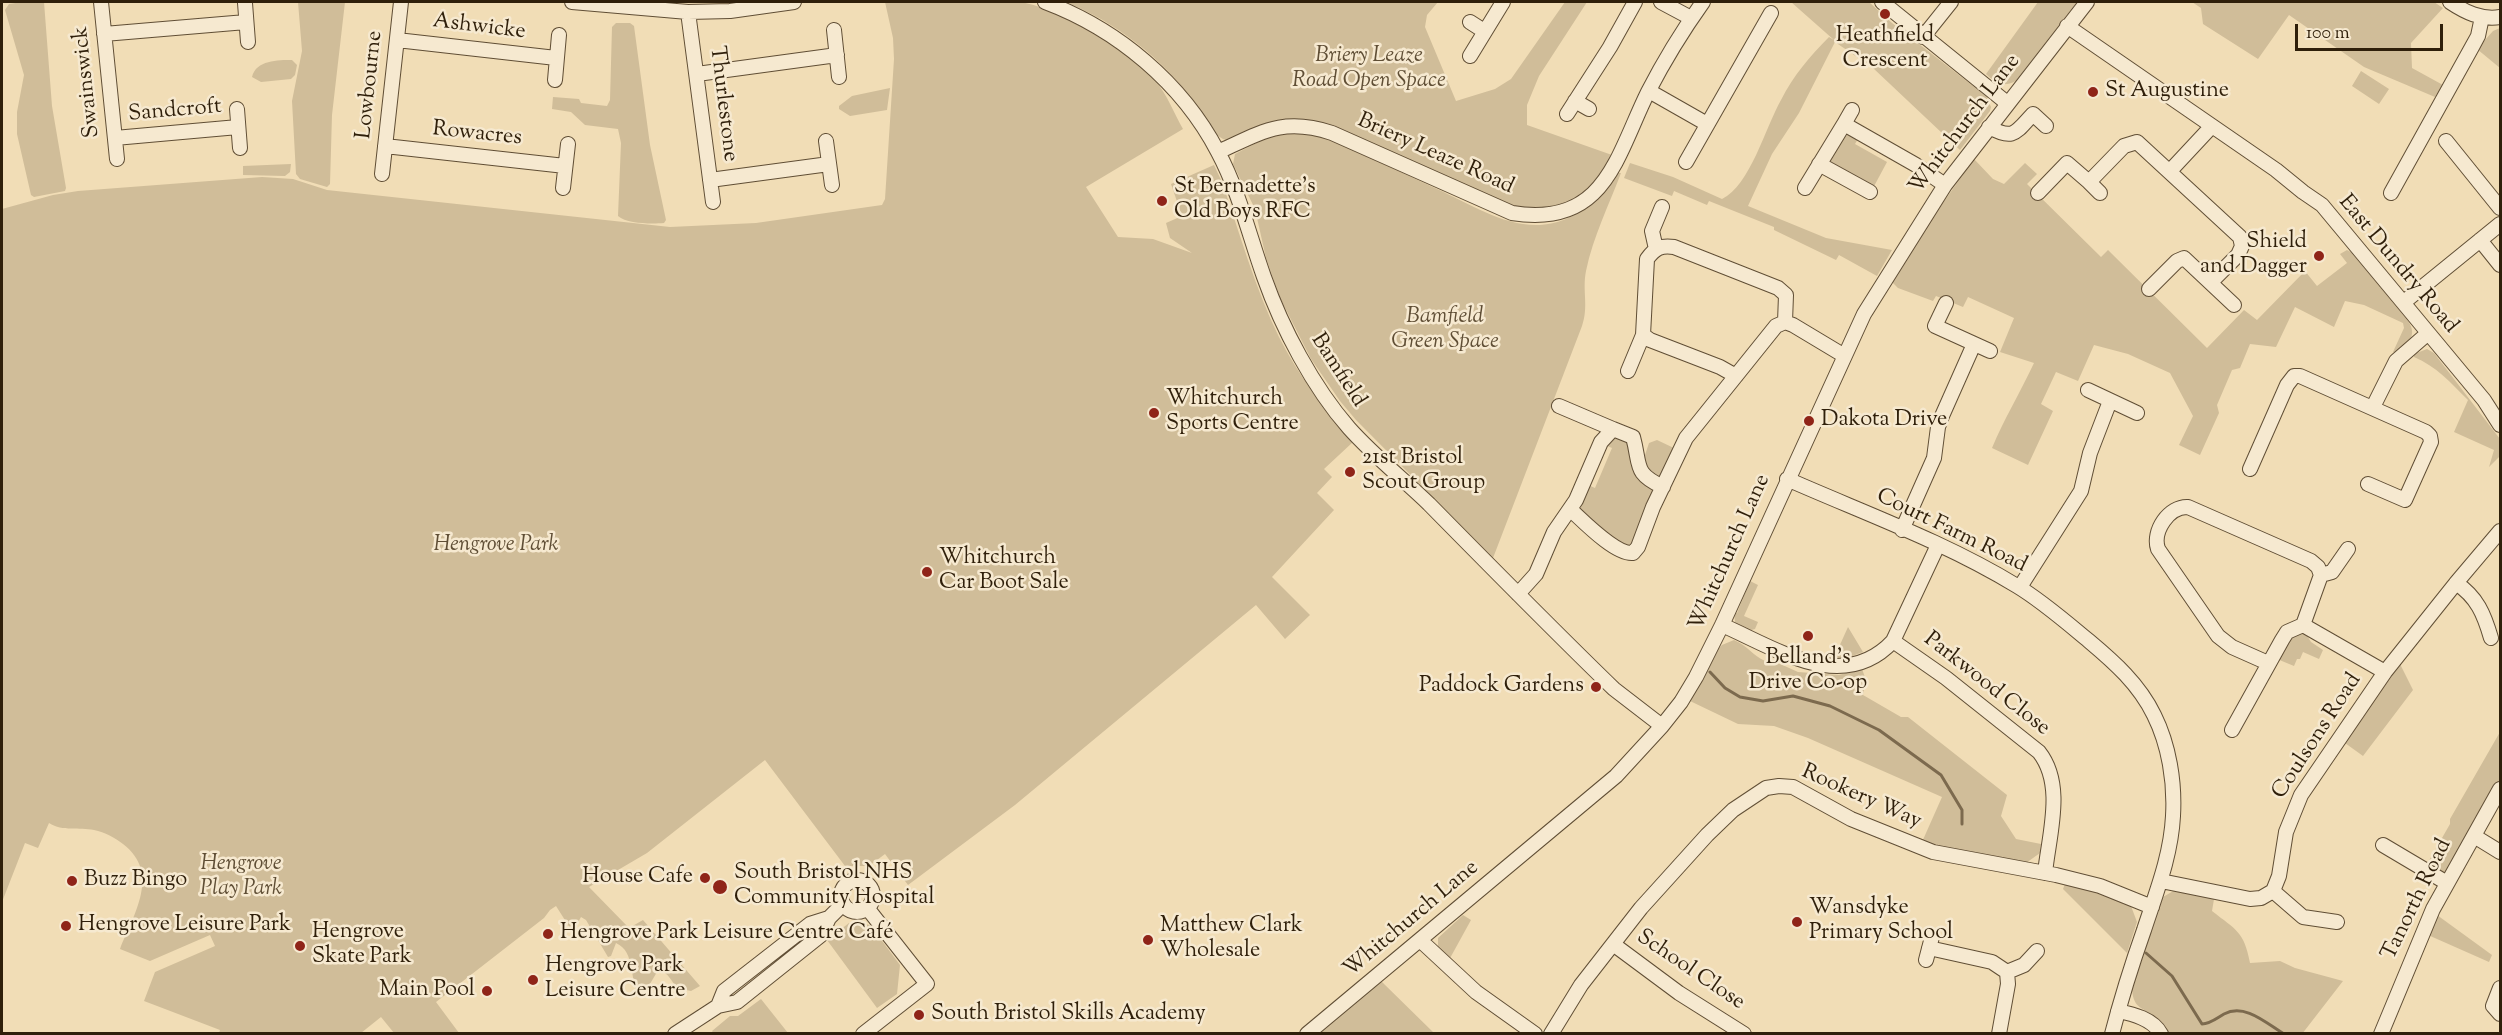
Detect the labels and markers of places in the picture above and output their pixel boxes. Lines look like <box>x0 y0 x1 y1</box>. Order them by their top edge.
marker: Heathfield Crescent <box>1878 7 1892 21</box>
place label: Heathfield Crescent <box>1836 24 1934 76</box>
place label: St Augustine <box>2105 79 2229 105</box>
marker: St Augustine <box>2086 85 2100 99</box>
place label: St Bernadette's Old Boys RFC <box>1174 175 1316 226</box>
marker: St Bernadette's Old Boys RFC <box>1155 194 1169 208</box>
place label: Shield and Dagger <box>2200 230 2307 282</box>
marker: Shield and Dagger <box>2312 249 2326 263</box>
place label: Whitchurch Sports Centre <box>1166 387 1299 439</box>
marker: Whitchurch Sports Centre <box>1147 406 1161 420</box>
place label: Dakota Drive <box>1821 408 1947 434</box>
marker: Dakota Drive <box>1802 414 1816 428</box>
place label: 21st Bristol Scout Group <box>1362 446 1485 498</box>
marker: 21st Bristol Scout Group <box>1343 465 1357 479</box>
place label: Whitchurch Car Boot Sale <box>939 546 1069 598</box>
marker: Whitchurch Car Boot Sale <box>920 565 934 579</box>
marker: Belland's Drive Co-op <box>1801 629 1815 643</box>
place label: Belland's Drive Co-op <box>1749 646 1867 698</box>
place label: Paddock Gardens <box>1419 674 1584 700</box>
marker: Paddock Gardens <box>1589 680 1603 694</box>
place label: South Bristol NHS Community Hospital <box>734 861 935 912</box>
place label: House Cafe <box>582 865 693 891</box>
place label: Buzz Bingo <box>84 868 187 894</box>
marker: House Cafe <box>698 871 712 885</box>
marker: Buzz Bingo <box>65 874 79 888</box>
marker: South Bristol NHS Community Hospital <box>711 878 729 896</box>
place label: Wansdyke Primary School <box>1809 896 1953 948</box>
place label: Hengrove Leisure Park <box>78 913 291 939</box>
place label: Matthew Clark Wholesale <box>1160 914 1303 966</box>
marker: Wansdyke Primary School <box>1790 915 1804 929</box>
marker: Hengrove Leisure Park <box>59 919 73 933</box>
place label: Hengrove Skate Park <box>312 920 412 972</box>
place label: Hengrove Park Leisure Centre Café <box>560 921 893 947</box>
marker: Hengrove Park Leisure Centre Café <box>541 927 555 941</box>
marker: Matthew Clark Wholesale <box>1141 933 1155 947</box>
marker: Hengrove Skate Park <box>293 939 307 953</box>
place label: Hengrove Park Leisure Centre <box>545 954 685 1005</box>
marker: Hengrove Park Leisure Centre <box>526 973 540 987</box>
place label: Main Pool <box>379 978 475 1004</box>
marker: Main Pool <box>480 984 494 998</box>
place label: South Bristol Skills Academy <box>931 1002 1206 1028</box>
marker: South Bristol Skills Academy <box>912 1008 926 1022</box>

